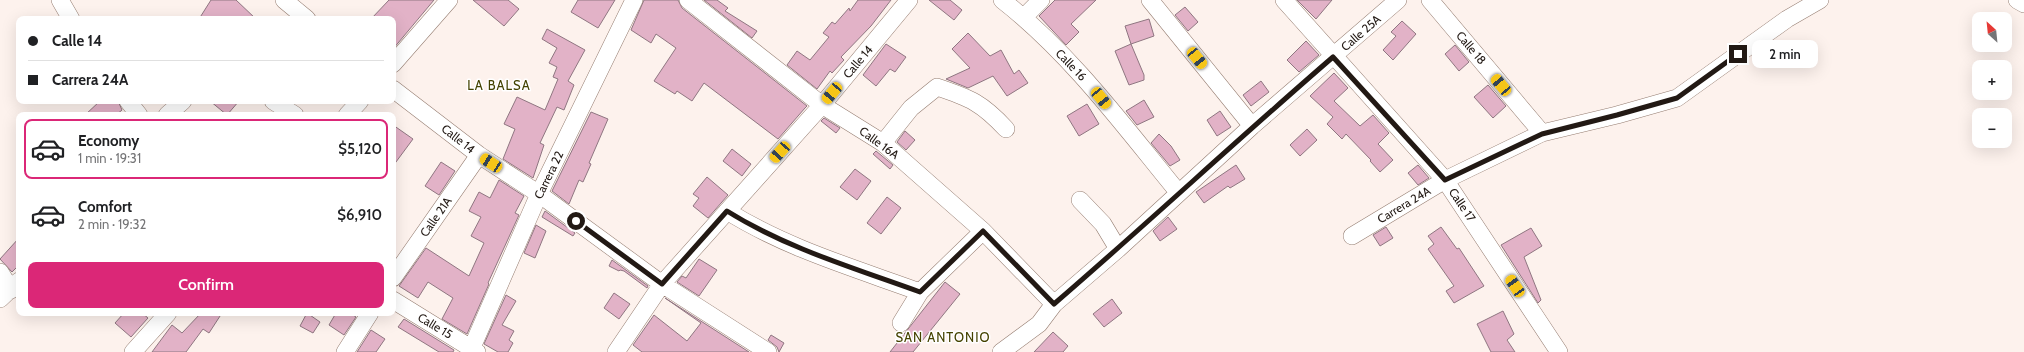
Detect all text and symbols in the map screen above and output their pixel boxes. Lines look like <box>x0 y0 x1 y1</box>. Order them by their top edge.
street label: Calle 25A <box>1338 11 1384 54</box>
north arrow <box>1972 12 2012 52</box>
map controls <box>1972 12 2012 148</box>
street label: Calle 18 <box>1453 28 1490 67</box>
text: Calle 14 <box>52 32 102 50</box>
callout: 2 min <box>1752 40 1818 68</box>
street label: Calle 14 <box>840 42 876 81</box>
car <box>1185 45 1209 71</box>
route end <box>1729 45 1747 63</box>
street label: Calle 16 <box>1053 46 1090 84</box>
text: 2 min <box>1769 46 1801 62</box>
button: + <box>1972 60 2012 100</box>
text: Carrera 24A <box>52 71 128 89</box>
car <box>1489 72 1513 98</box>
district label: LA BALSA <box>467 77 531 93</box>
car <box>820 80 844 106</box>
car <box>1089 85 1113 111</box>
button: − <box>1972 108 2012 148</box>
street label: Calle 14 <box>439 121 478 156</box>
street label: Calle 16A <box>856 123 903 162</box>
icon: car <box>30 131 66 167</box>
text: Economy <box>78 132 139 150</box>
car <box>768 139 792 165</box>
text: $5,120 <box>338 140 382 158</box>
street label: Carrera 22 <box>531 148 567 201</box>
text: 1 min · 19:31 <box>78 150 141 166</box>
car <box>478 151 504 175</box>
street label: Carrera 24A <box>1374 183 1434 226</box>
street label: Calle 17 <box>1446 185 1479 224</box>
street label: Calle 21A <box>416 193 455 240</box>
icon: car <box>30 197 66 233</box>
text: Comfort <box>78 198 132 216</box>
text: $6,910 <box>337 206 382 224</box>
route start <box>567 212 585 230</box>
text: 2 min · 19:32 <box>78 216 146 232</box>
button: Confirm <box>28 262 384 308</box>
car <box>1503 273 1527 299</box>
street label: Calle 15 <box>415 309 455 342</box>
district label: SAN ANTONIO <box>896 329 990 345</box>

